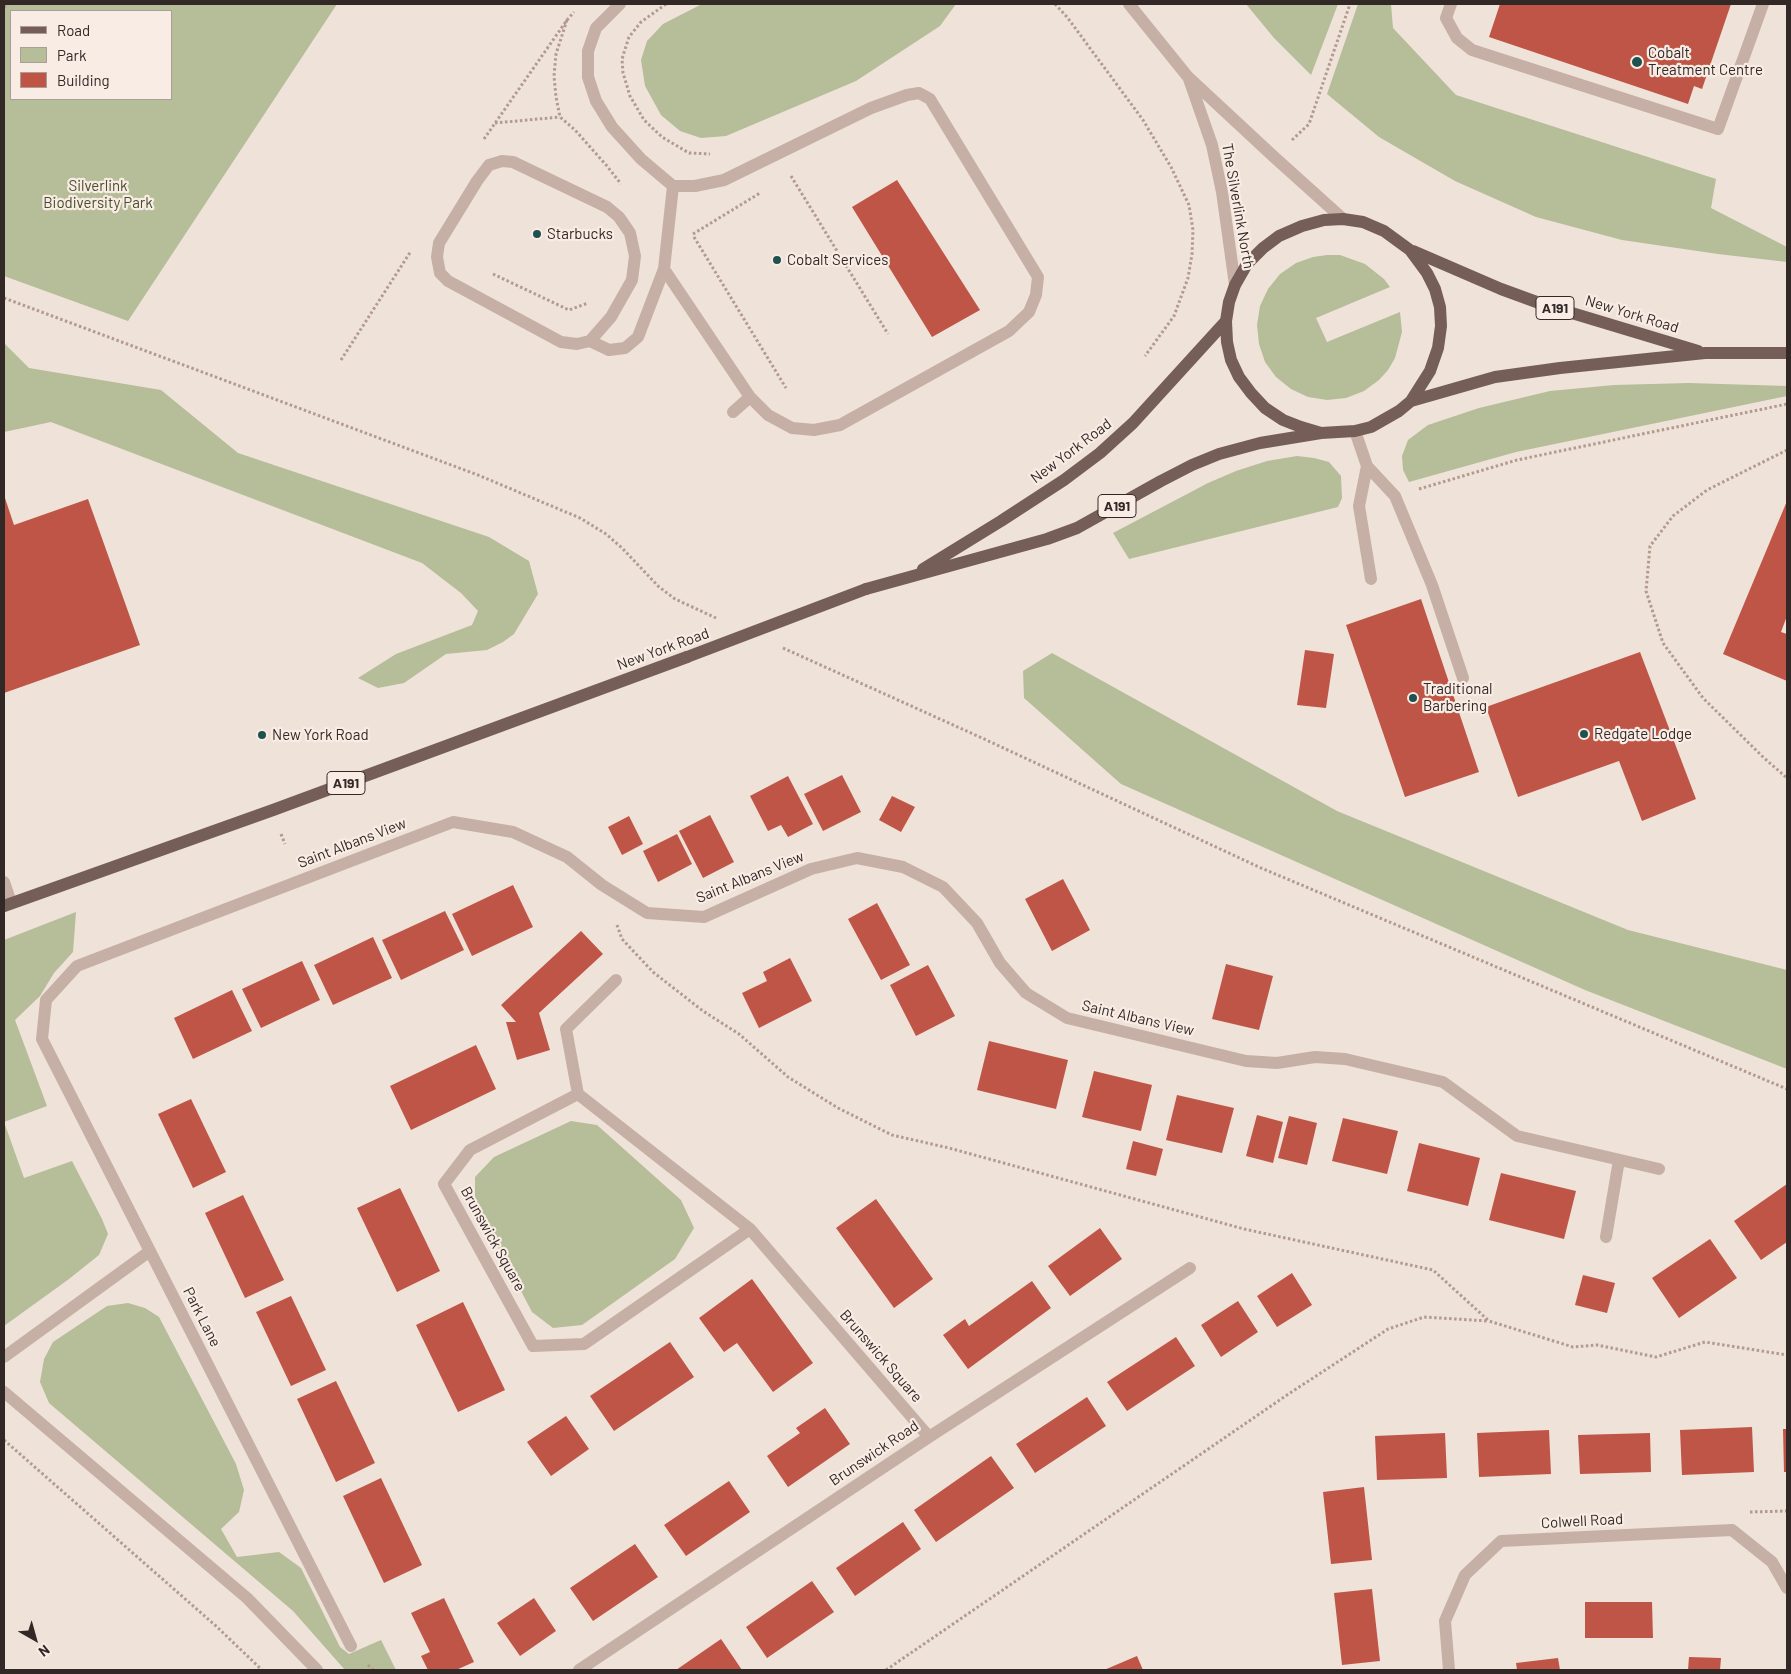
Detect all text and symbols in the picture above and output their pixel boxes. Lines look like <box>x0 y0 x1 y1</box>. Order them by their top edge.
legend <box>10 10 172 100</box>
text: Road <box>57 21 90 39</box>
place label: Cobalt Treatment Centre <box>1648 44 1763 79</box>
text: Park <box>57 46 86 64</box>
marker: Cobalt Treatment Centre <box>1630 55 1644 69</box>
text: Building <box>57 71 110 89</box>
street label: The Silverlink North <box>1218 142 1258 270</box>
park label: Silverlink Biodiversity Park <box>43 177 153 212</box>
place label: Starbucks <box>547 225 613 243</box>
marker: Starbucks <box>531 228 543 240</box>
place label: Cobalt Services <box>787 251 888 269</box>
marker: Cobalt Services <box>771 254 783 266</box>
street label: New York Road <box>1583 291 1681 337</box>
road number: A191 <box>1536 296 1574 320</box>
street label: New York Road <box>1027 415 1115 487</box>
road number: A191 <box>1098 494 1136 518</box>
street label: New York Road <box>615 624 711 674</box>
place label: Traditional Barbering <box>1423 680 1493 715</box>
marker: Traditional Barbering <box>1407 692 1419 704</box>
place label: Redgate Lodge <box>1594 725 1692 743</box>
place label: New York Road <box>272 726 369 744</box>
marker: Redgate Lodge <box>1578 728 1590 740</box>
marker: New York Road <box>256 729 268 741</box>
road number: A191 <box>327 771 365 794</box>
street label: Saint Albans View <box>295 814 409 872</box>
street label: Saint Albans View <box>693 847 807 907</box>
street label: Saint Albans View <box>1080 996 1196 1040</box>
street label: Brunswick Square <box>457 1184 529 1294</box>
street label: Park Lane <box>179 1284 225 1350</box>
street label: Brunswick Square <box>836 1306 926 1406</box>
street label: Brunswick Road <box>826 1416 922 1490</box>
street label: Colwell Road <box>1540 1510 1624 1532</box>
north arrow <box>10 1614 60 1664</box>
text: N <box>36 1642 53 1661</box>

